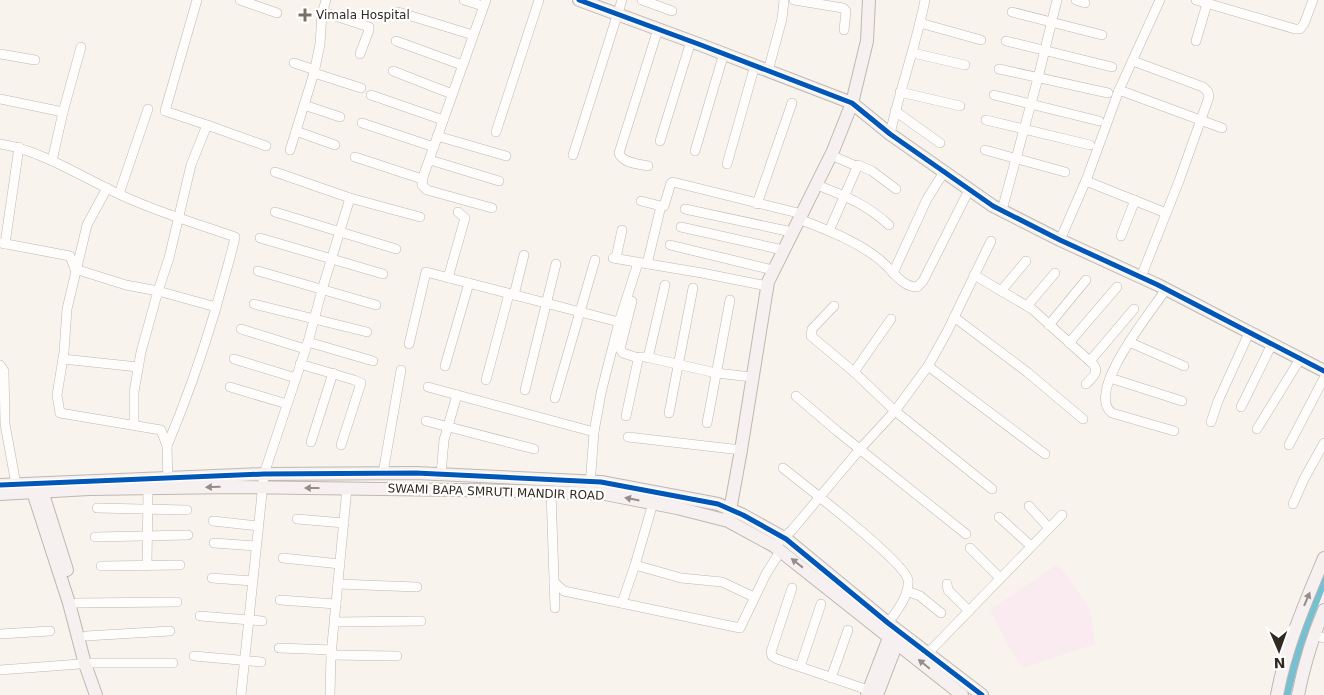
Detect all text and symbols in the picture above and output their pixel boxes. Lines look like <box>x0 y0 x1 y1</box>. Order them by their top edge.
marker: Vimala Hospital <box>298 8 312 22</box>
place label: Vimala Hospital <box>316 8 410 22</box>
street label: SWAMI BAPA SMRUTI MANDIR ROAD <box>387 481 605 503</box>
one-way arrow <box>205 484 221 492</box>
one-way arrow <box>304 484 320 492</box>
one-way arrow <box>623 495 639 503</box>
one-way arrow <box>791 558 804 569</box>
one-way arrow <box>1303 592 1311 606</box>
north arrow <box>1254 625 1304 675</box>
text: N <box>1273 655 1286 671</box>
one-way arrow <box>918 659 931 670</box>

